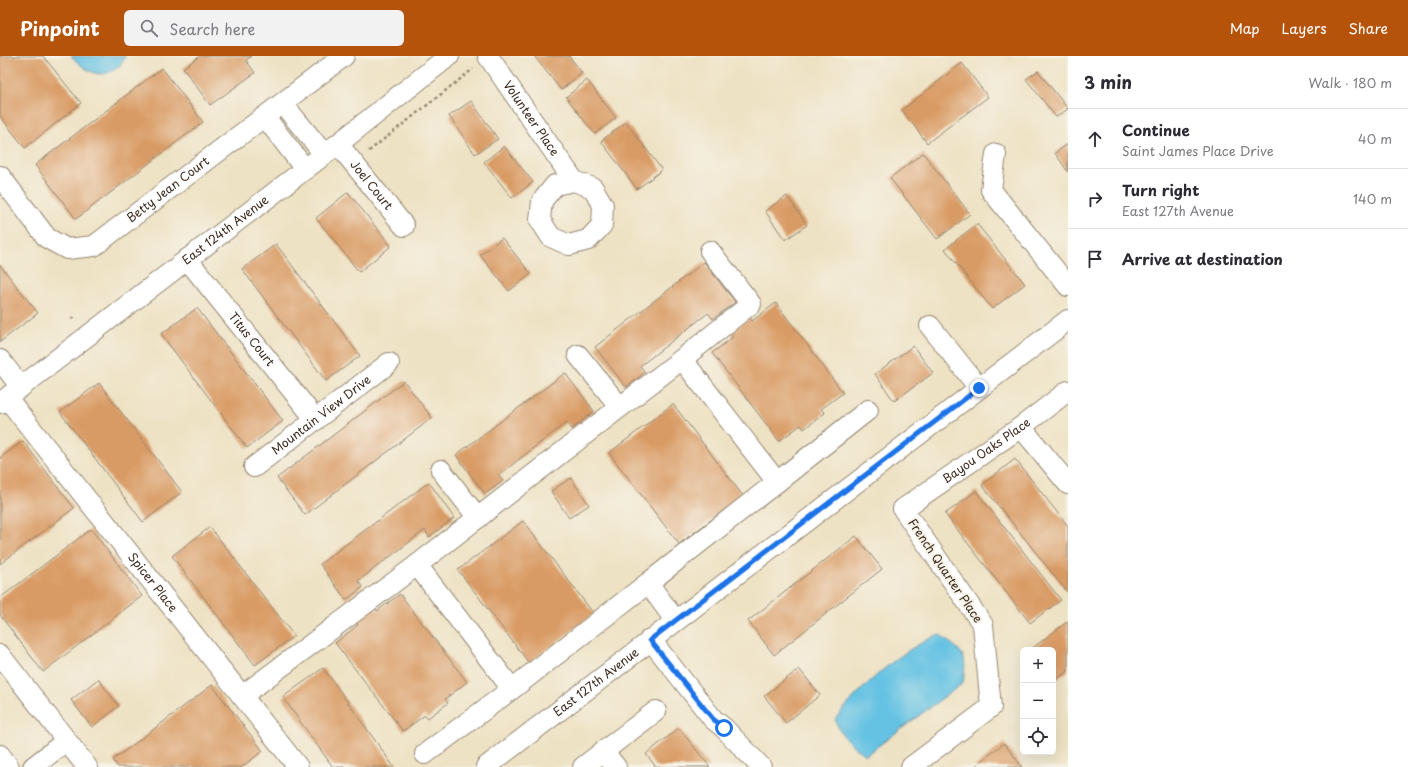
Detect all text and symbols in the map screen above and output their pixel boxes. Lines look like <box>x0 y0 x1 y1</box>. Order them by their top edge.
search box <box>124 10 404 46</box>
text: Pinpoint <box>20 14 100 42</box>
icon: search <box>138 17 160 39</box>
text: Search here <box>170 17 255 40</box>
text: Map <box>1230 18 1260 39</box>
text: Layers <box>1282 18 1327 39</box>
text: Share <box>1349 18 1388 39</box>
text: 3 min <box>1084 69 1132 95</box>
text: Walk · 180 m <box>1309 73 1392 92</box>
street label: Volunteer Place <box>500 77 564 159</box>
text: Continue <box>1122 118 1190 141</box>
icon: ahead <box>1084 128 1106 150</box>
text: 40 m <box>1358 129 1392 148</box>
text: Saint James Place Drive <box>1122 141 1274 160</box>
street label: Betty Jean Court <box>123 151 213 226</box>
street label: Joel Court <box>346 156 398 214</box>
text: Turn right <box>1122 178 1199 201</box>
icon: right <box>1084 188 1106 210</box>
text: 140 m <box>1353 189 1392 208</box>
street label: East 124th Avenue <box>178 190 272 268</box>
text: East 127th Avenue <box>1122 201 1234 220</box>
text: Arrive at destination <box>1122 247 1283 270</box>
icon: arrive <box>1084 248 1106 270</box>
street label: Titus Court <box>225 308 280 370</box>
street label: Mountain View Drive <box>267 370 374 458</box>
route end <box>970 379 988 397</box>
street label: Bayou Oaks Place <box>938 413 1034 487</box>
street label: French Quarter Place <box>904 515 987 626</box>
street label: Spicer Place <box>124 548 182 615</box>
street label: East 127th Avenue <box>549 643 643 720</box>
map controls <box>1020 647 1056 755</box>
button: + <box>1020 647 1056 683</box>
button: − <box>1020 683 1056 719</box>
route start <box>715 719 733 737</box>
button: locate <box>1020 719 1056 755</box>

